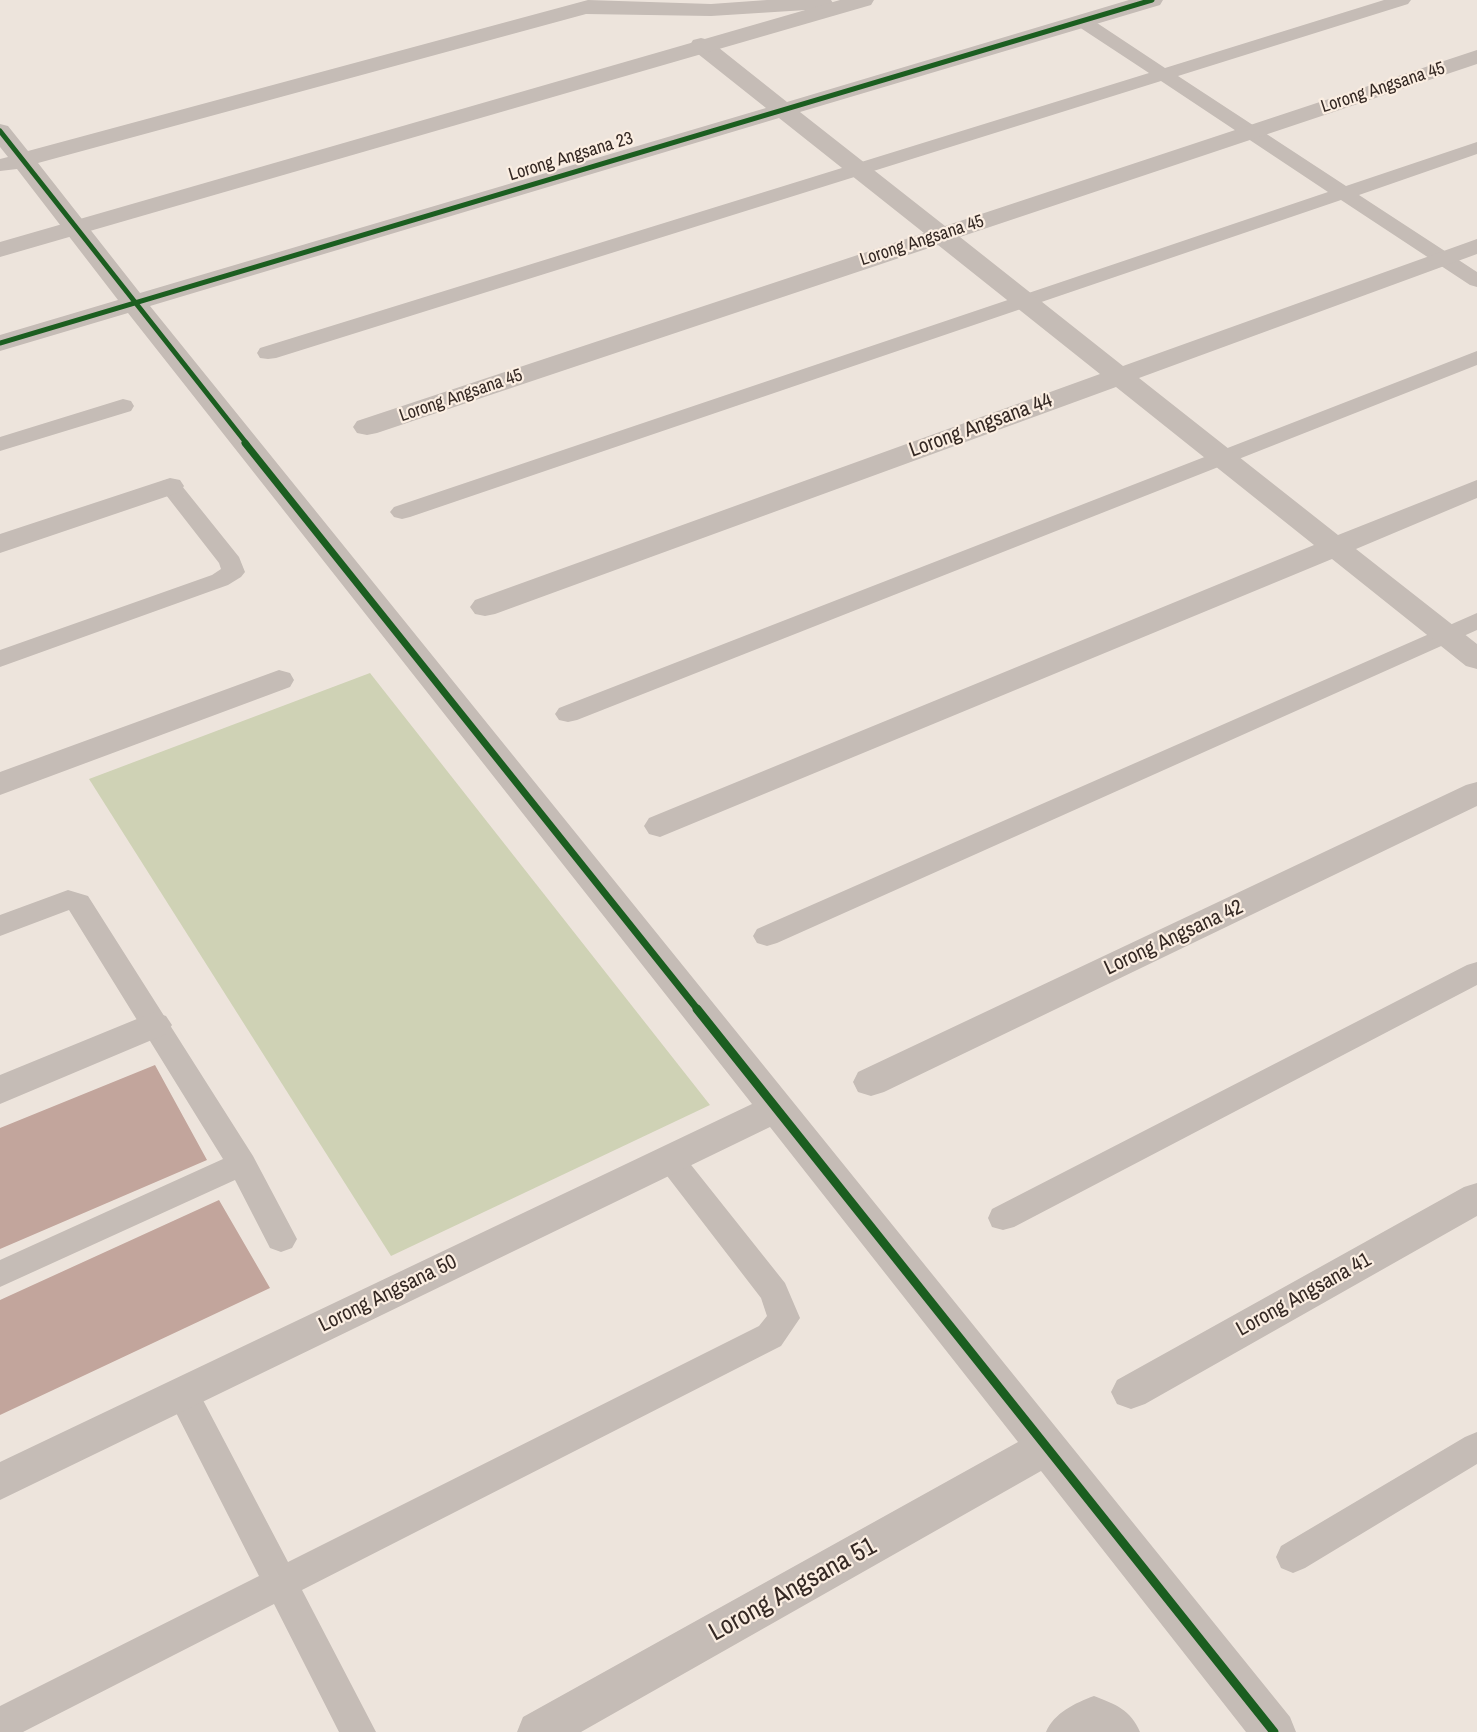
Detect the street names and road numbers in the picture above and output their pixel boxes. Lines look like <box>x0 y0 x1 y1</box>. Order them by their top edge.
street label: Lorong Angsana 45 <box>1318 58 1448 118</box>
street label: Lorong Angsana 23 <box>506 128 636 186</box>
street label: Lorong Angsana 45 <box>857 211 987 271</box>
street label: Lorong Angsana 45 <box>397 365 525 427</box>
street label: Lorong Angsana 44 <box>906 388 1056 464</box>
street label: Lorong Angsana 42 <box>1101 895 1247 981</box>
street label: Lorong Angsana 41 <box>1232 1248 1376 1342</box>
street label: Lorong Angsana 50 <box>315 1250 461 1338</box>
street label: Lorong Angsana 51 <box>704 1531 882 1649</box>

